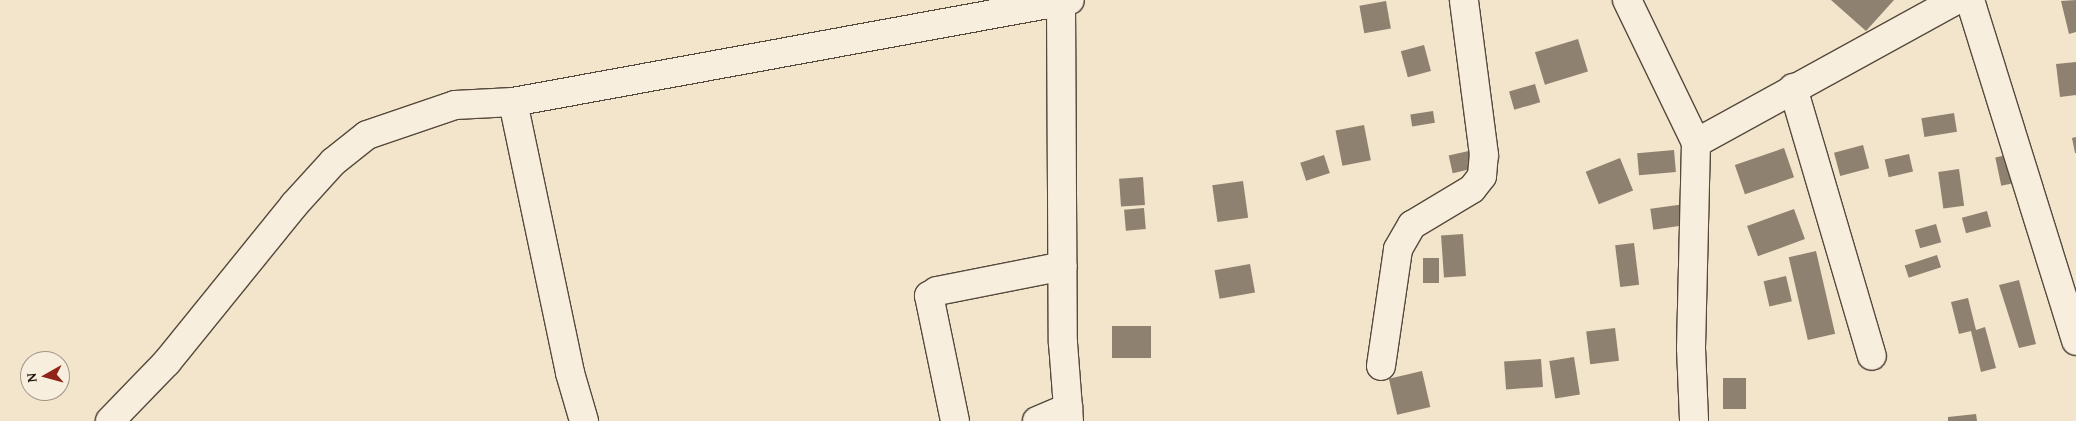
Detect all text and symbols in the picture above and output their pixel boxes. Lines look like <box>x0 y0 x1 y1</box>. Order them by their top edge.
north arrow <box>20 351 70 401</box>
text: N <box>21 372 42 384</box>

